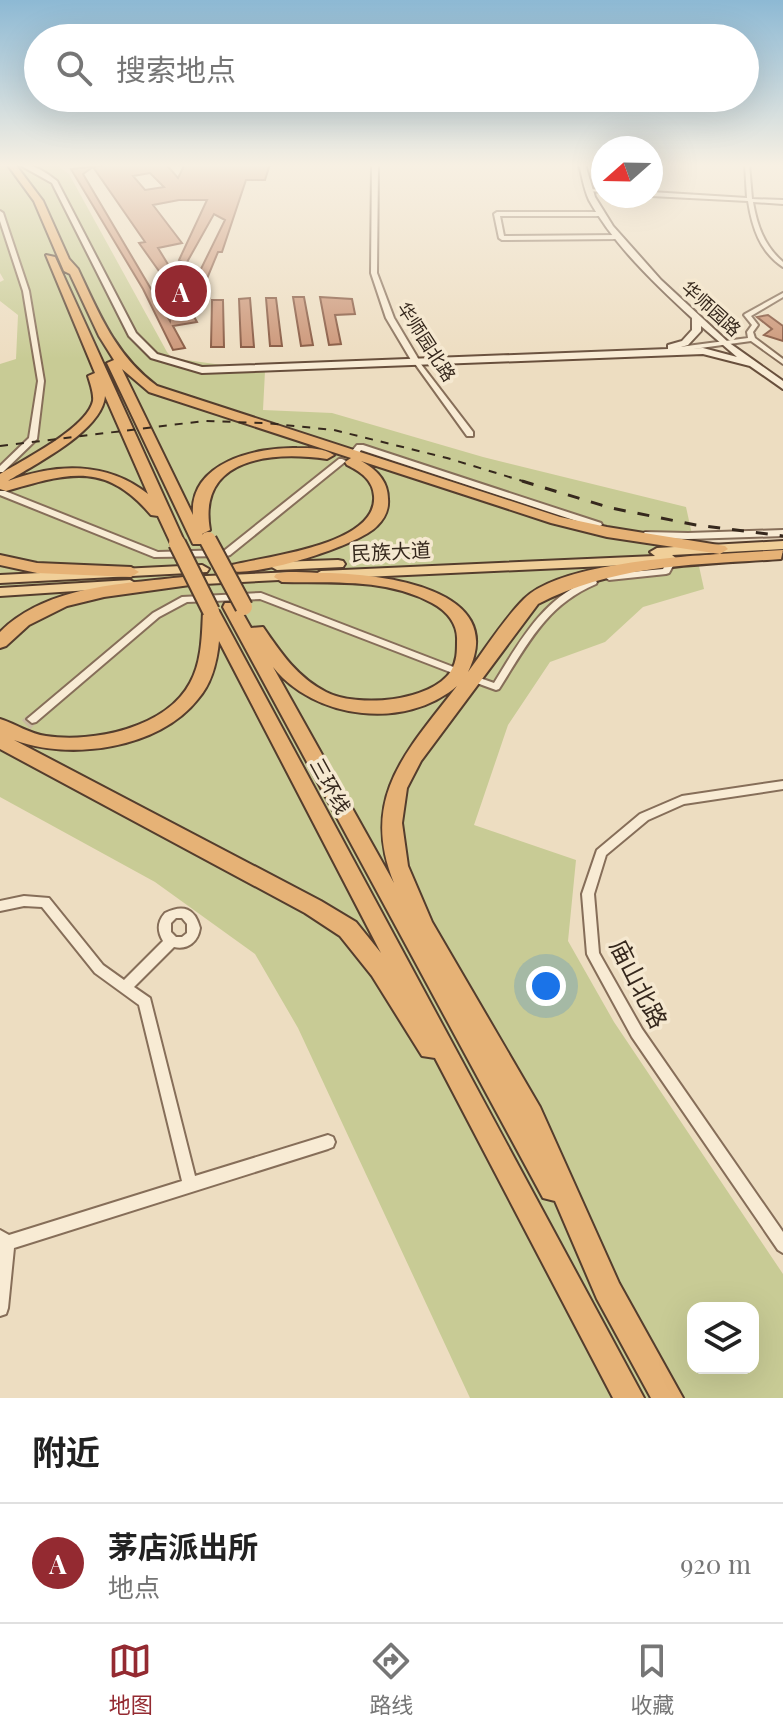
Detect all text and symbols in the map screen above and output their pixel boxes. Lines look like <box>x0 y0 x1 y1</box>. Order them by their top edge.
search box <box>24 24 759 112</box>
icon: search <box>52 46 96 90</box>
text: 搜索地点 <box>116 49 236 89</box>
north arrow <box>591 136 663 208</box>
pin: A <box>155 261 207 321</box>
street label: 华师园路 <box>677 275 746 341</box>
street label: 华师园北路 <box>392 297 461 386</box>
street label: 民族大道 <box>350 535 432 566</box>
street label: 三环线 <box>305 752 358 818</box>
street label: 庙山北路 <box>604 933 676 1033</box>
your location <box>526 966 566 1006</box>
map controls <box>687 1302 759 1374</box>
button: layers <box>687 1302 759 1374</box>
text: 附近 <box>32 1428 100 1474</box>
text: 茅店派出所 <box>108 1526 258 1566</box>
text: A <box>49 1546 67 1581</box>
text: 920 m <box>680 1546 751 1581</box>
text: 地点 <box>108 1569 160 1604</box>
tab: 地图 <box>108 1639 153 1719</box>
tab: 路线 <box>369 1639 414 1719</box>
tab: 收藏 <box>630 1639 675 1719</box>

